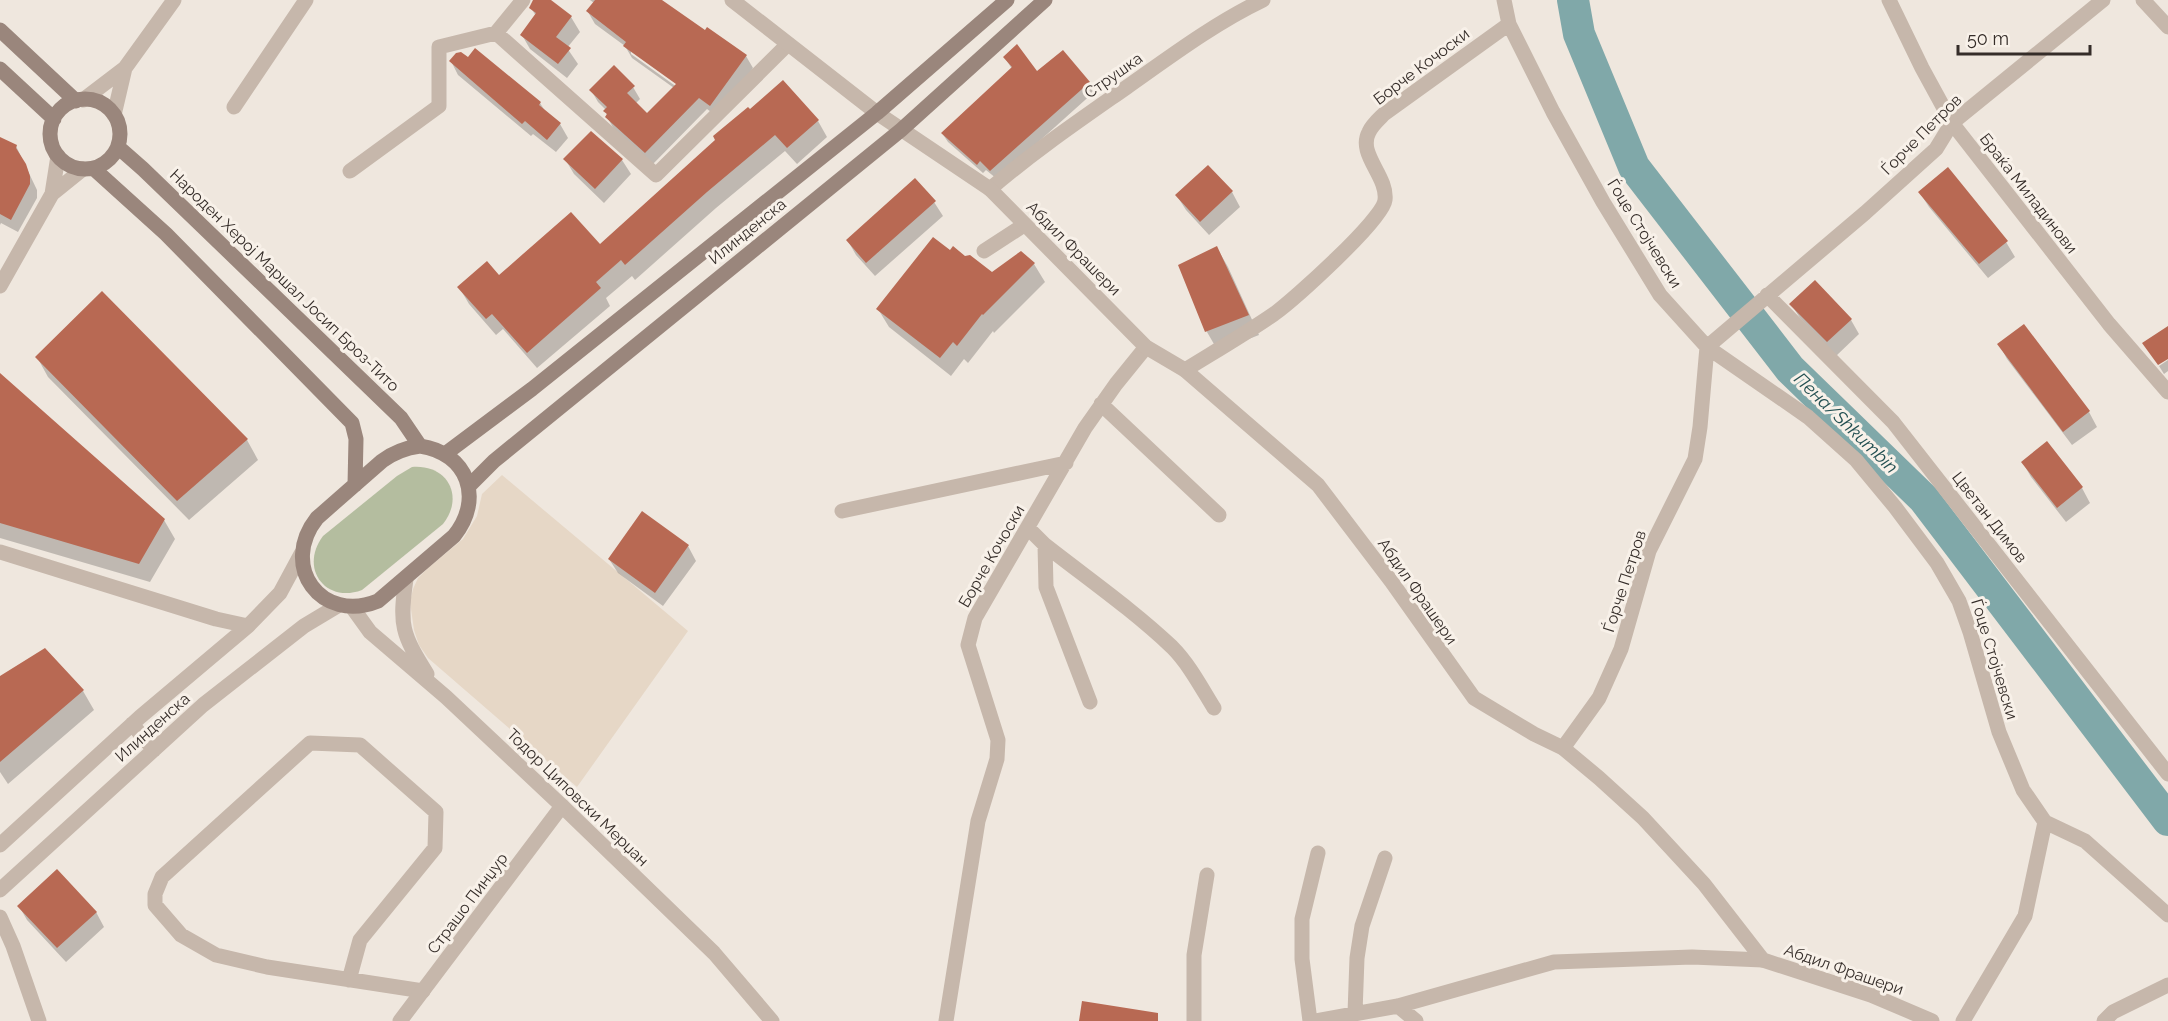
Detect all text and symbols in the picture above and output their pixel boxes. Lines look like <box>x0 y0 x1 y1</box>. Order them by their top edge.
scale bar <box>1958 18 2090 56</box>
street label: Борче Кочоски <box>1370 24 1473 109</box>
text: 50 m <box>1967 28 2009 49</box>
street label: Струшка <box>1081 49 1146 102</box>
street label: Ѓорче Петров <box>1877 90 1965 178</box>
street label: Браќа Миладинови <box>1976 129 2081 257</box>
street label: Народен Херој Маршал Јосип Броз-Тито <box>166 165 403 395</box>
street label: Ѓоце Стојчевски <box>1603 175 1687 291</box>
street label: Илинденска <box>705 194 790 268</box>
street label: Абдил Фрашери <box>1023 197 1125 299</box>
water label: Пена/Shkumbin <box>1790 368 1902 477</box>
street label: Цветан Димов <box>1948 468 2031 567</box>
street label: Борче Кочоски <box>954 502 1028 611</box>
street label: Ѓорче Петров <box>1598 528 1650 634</box>
street label: Абдил Фрашери <box>1374 535 1461 648</box>
street label: Ѓоце Стојчевски <box>1967 596 2023 722</box>
street label: Илинденска <box>111 689 194 766</box>
street label: Тодор Циповски Мерџан <box>503 725 652 870</box>
street label: Страшо Пинџур <box>423 849 512 958</box>
street label: Абдил Фрашери <box>1782 940 1906 999</box>

